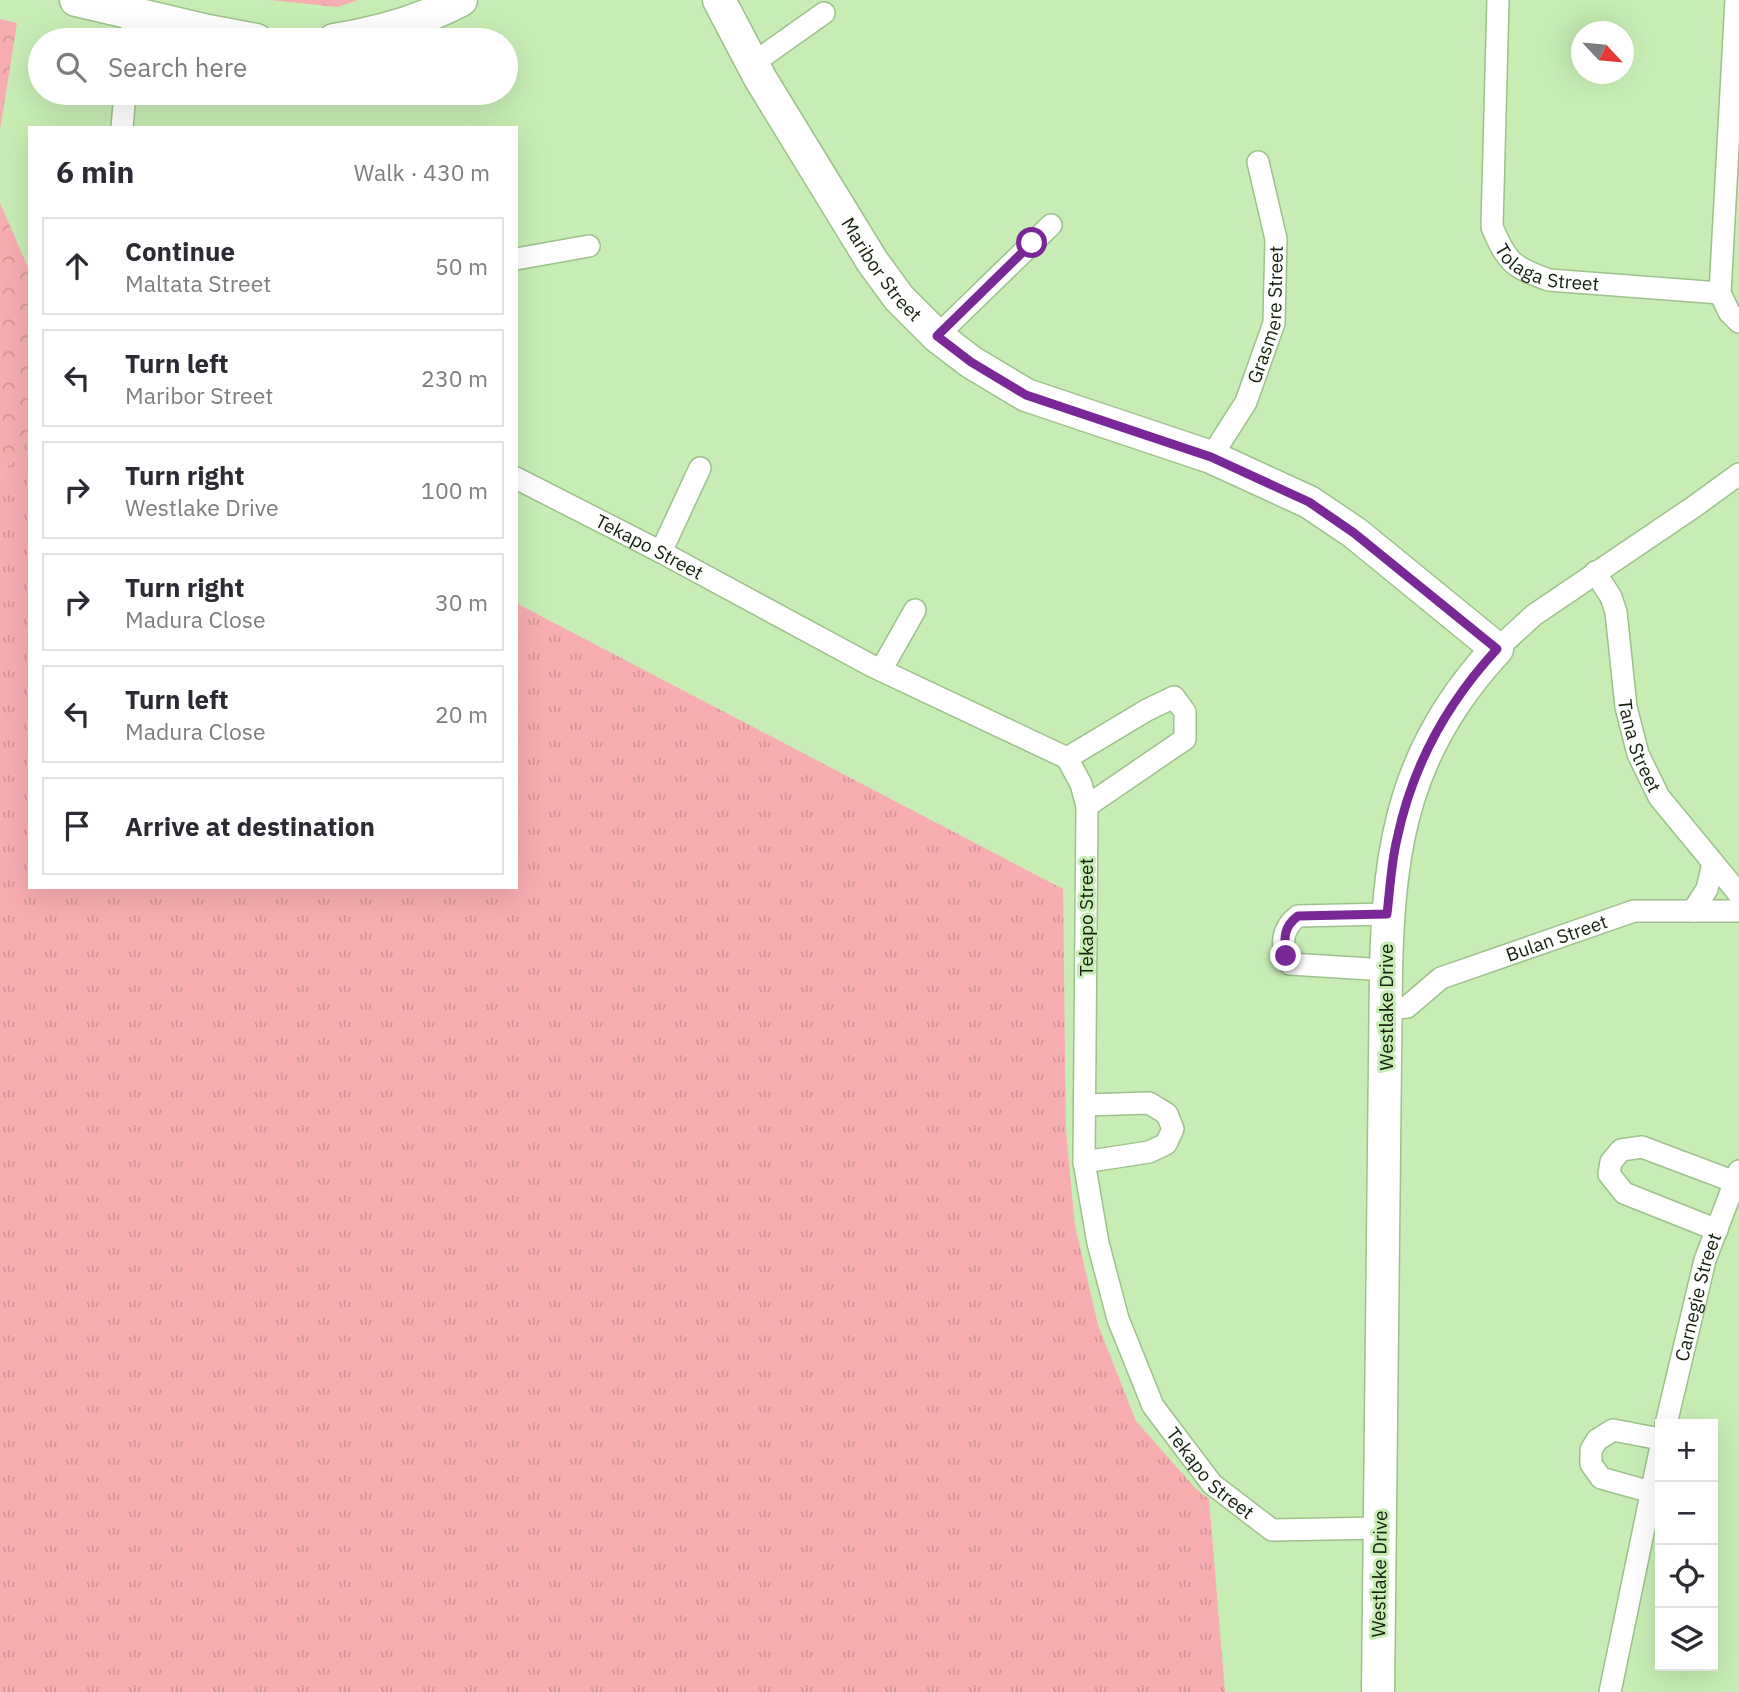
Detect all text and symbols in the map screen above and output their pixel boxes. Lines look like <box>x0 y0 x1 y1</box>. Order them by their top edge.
north arrow <box>1571 21 1634 84</box>
search box <box>28 28 518 105</box>
icon: search <box>52 48 90 86</box>
text: Search here <box>108 50 247 84</box>
text: 6 min <box>56 152 134 191</box>
text: Walk · 430 m <box>354 157 490 187</box>
street label: Maribor Street <box>836 213 927 326</box>
route start <box>1016 227 1047 258</box>
text: Continue <box>125 234 235 268</box>
street label: Tolaga Street <box>1490 239 1600 296</box>
street label: Grasmere Street <box>1242 245 1288 387</box>
icon: ahead <box>58 247 96 285</box>
text: 50 m <box>435 251 488 281</box>
text: Maltata Street <box>125 268 271 298</box>
text: Turn left <box>125 346 228 380</box>
icon: left <box>58 359 96 397</box>
text: 230 m <box>421 363 488 393</box>
text: Maribor Street <box>125 380 273 410</box>
text: Turn right <box>125 458 244 492</box>
icon: right <box>58 471 96 509</box>
text: 100 m <box>421 475 488 505</box>
text: Westlake Drive <box>125 492 279 522</box>
street label: Tekapo Street <box>591 509 708 585</box>
text: Turn right <box>125 570 244 604</box>
icon: right <box>58 583 96 621</box>
text: 30 m <box>435 587 488 617</box>
text: Madura Close <box>125 604 266 634</box>
text: Turn left <box>125 682 228 716</box>
icon: left <box>58 695 96 733</box>
street label: Tana Street <box>1613 698 1667 796</box>
text: 20 m <box>435 699 488 729</box>
text: Madura Close <box>125 716 266 746</box>
icon: arrive <box>58 807 96 845</box>
text: Arrive at destination <box>125 809 375 843</box>
street label: Tekapo Street <box>1074 858 1098 976</box>
street label: Bulan Street <box>1502 909 1610 967</box>
route end <box>1270 940 1301 971</box>
street label: Westlake Drive <box>1374 944 1398 1070</box>
street label: Carnegie Street <box>1669 1229 1726 1364</box>
map controls <box>1655 1419 1718 1671</box>
button: + <box>1655 1419 1718 1482</box>
street label: Tekapo Street <box>1161 1422 1259 1524</box>
button: − <box>1655 1482 1718 1545</box>
street label: Westlake Drive <box>1366 1510 1392 1638</box>
button: locate <box>1655 1545 1718 1608</box>
button: layers <box>1655 1608 1718 1671</box>

